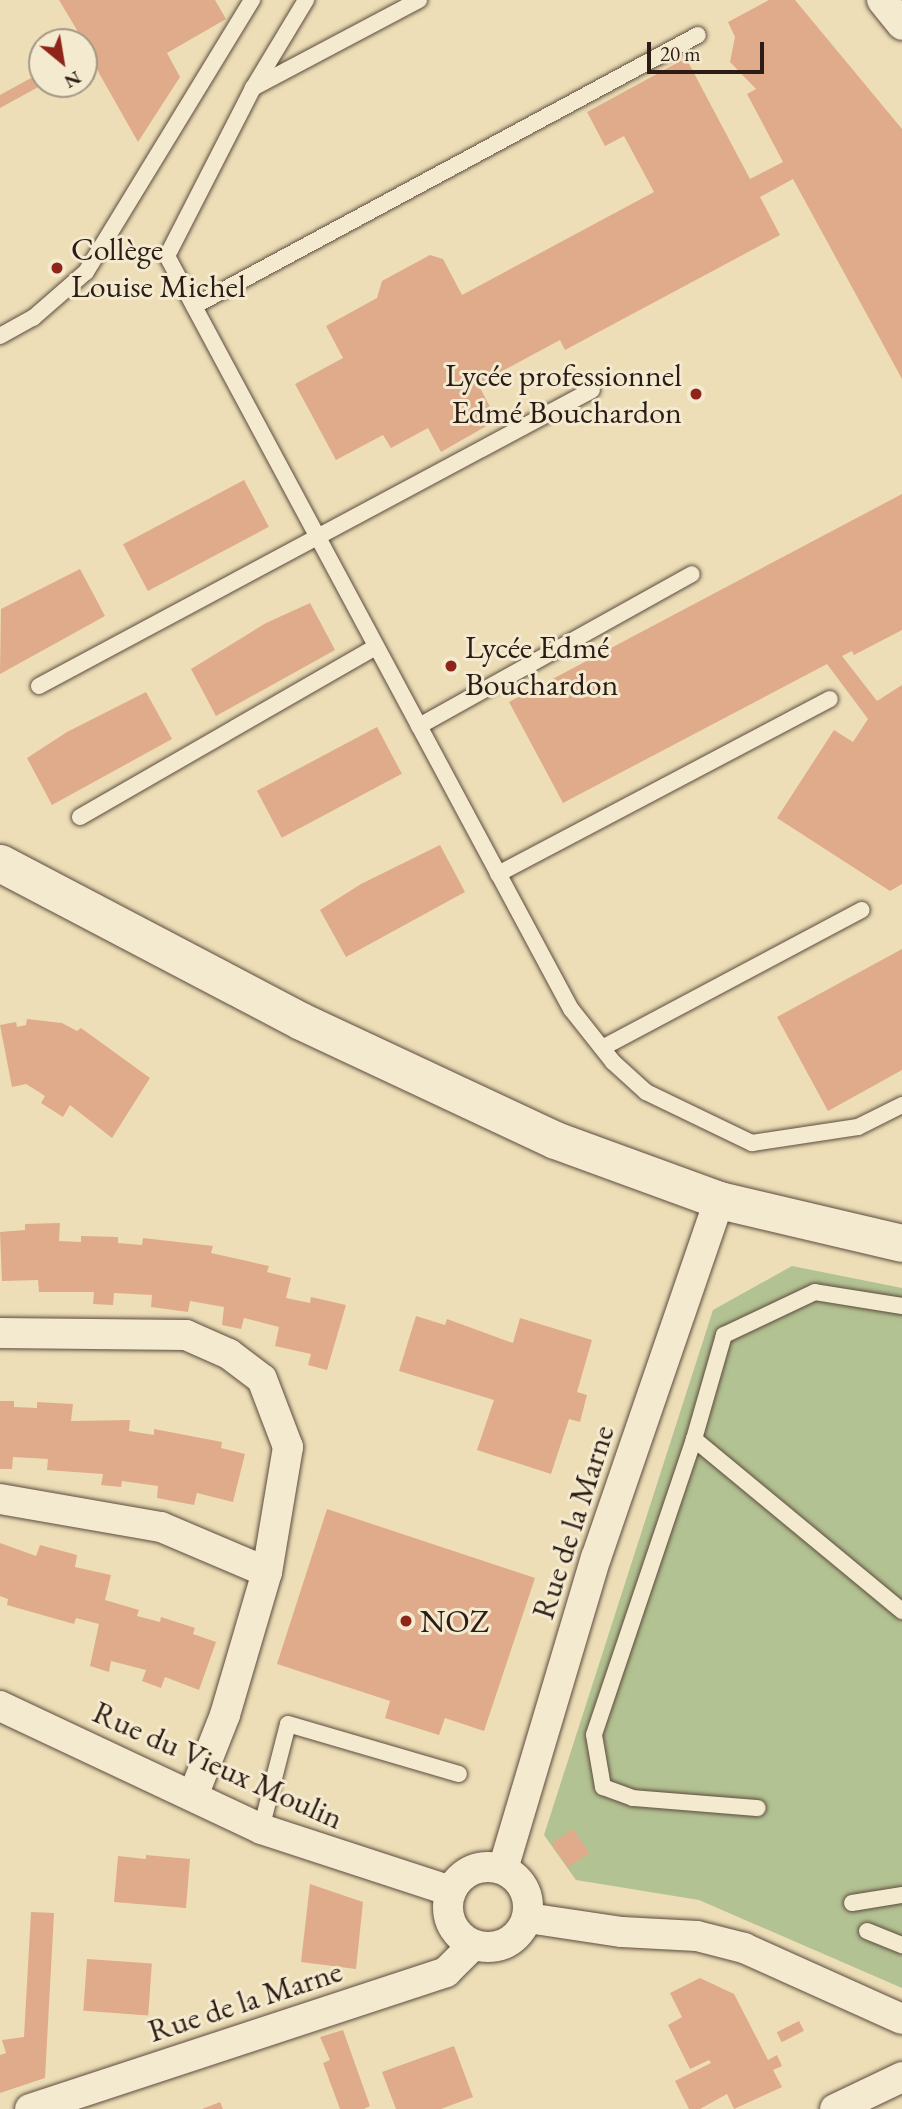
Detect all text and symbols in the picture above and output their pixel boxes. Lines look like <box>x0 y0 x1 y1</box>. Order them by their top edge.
north arrow <box>28 28 98 98</box>
scale bar <box>650 28 767 72</box>
text: 20 m <box>660 40 701 67</box>
text: N <box>60 65 86 95</box>
place label: Collège Louise Michel <box>71 231 246 306</box>
marker: Collège Louise Michel <box>49 260 65 276</box>
place label: Lycée professionnel Edmé Bouchardon <box>445 357 682 432</box>
marker: Lycée professionnel Edmé Bouchardon <box>688 386 704 402</box>
place label: Lycée Edmé Bouchardon <box>465 629 618 704</box>
marker: Lycée Edmé Bouchardon <box>443 658 459 674</box>
street label: Rue de la Marne <box>524 1420 622 1624</box>
place label: NOZ <box>420 1602 489 1640</box>
marker: NOZ <box>398 1613 414 1629</box>
street label: Rue du Vieux Moulin <box>87 1693 349 1837</box>
street label: Rue de la Marne <box>143 1952 347 2050</box>

